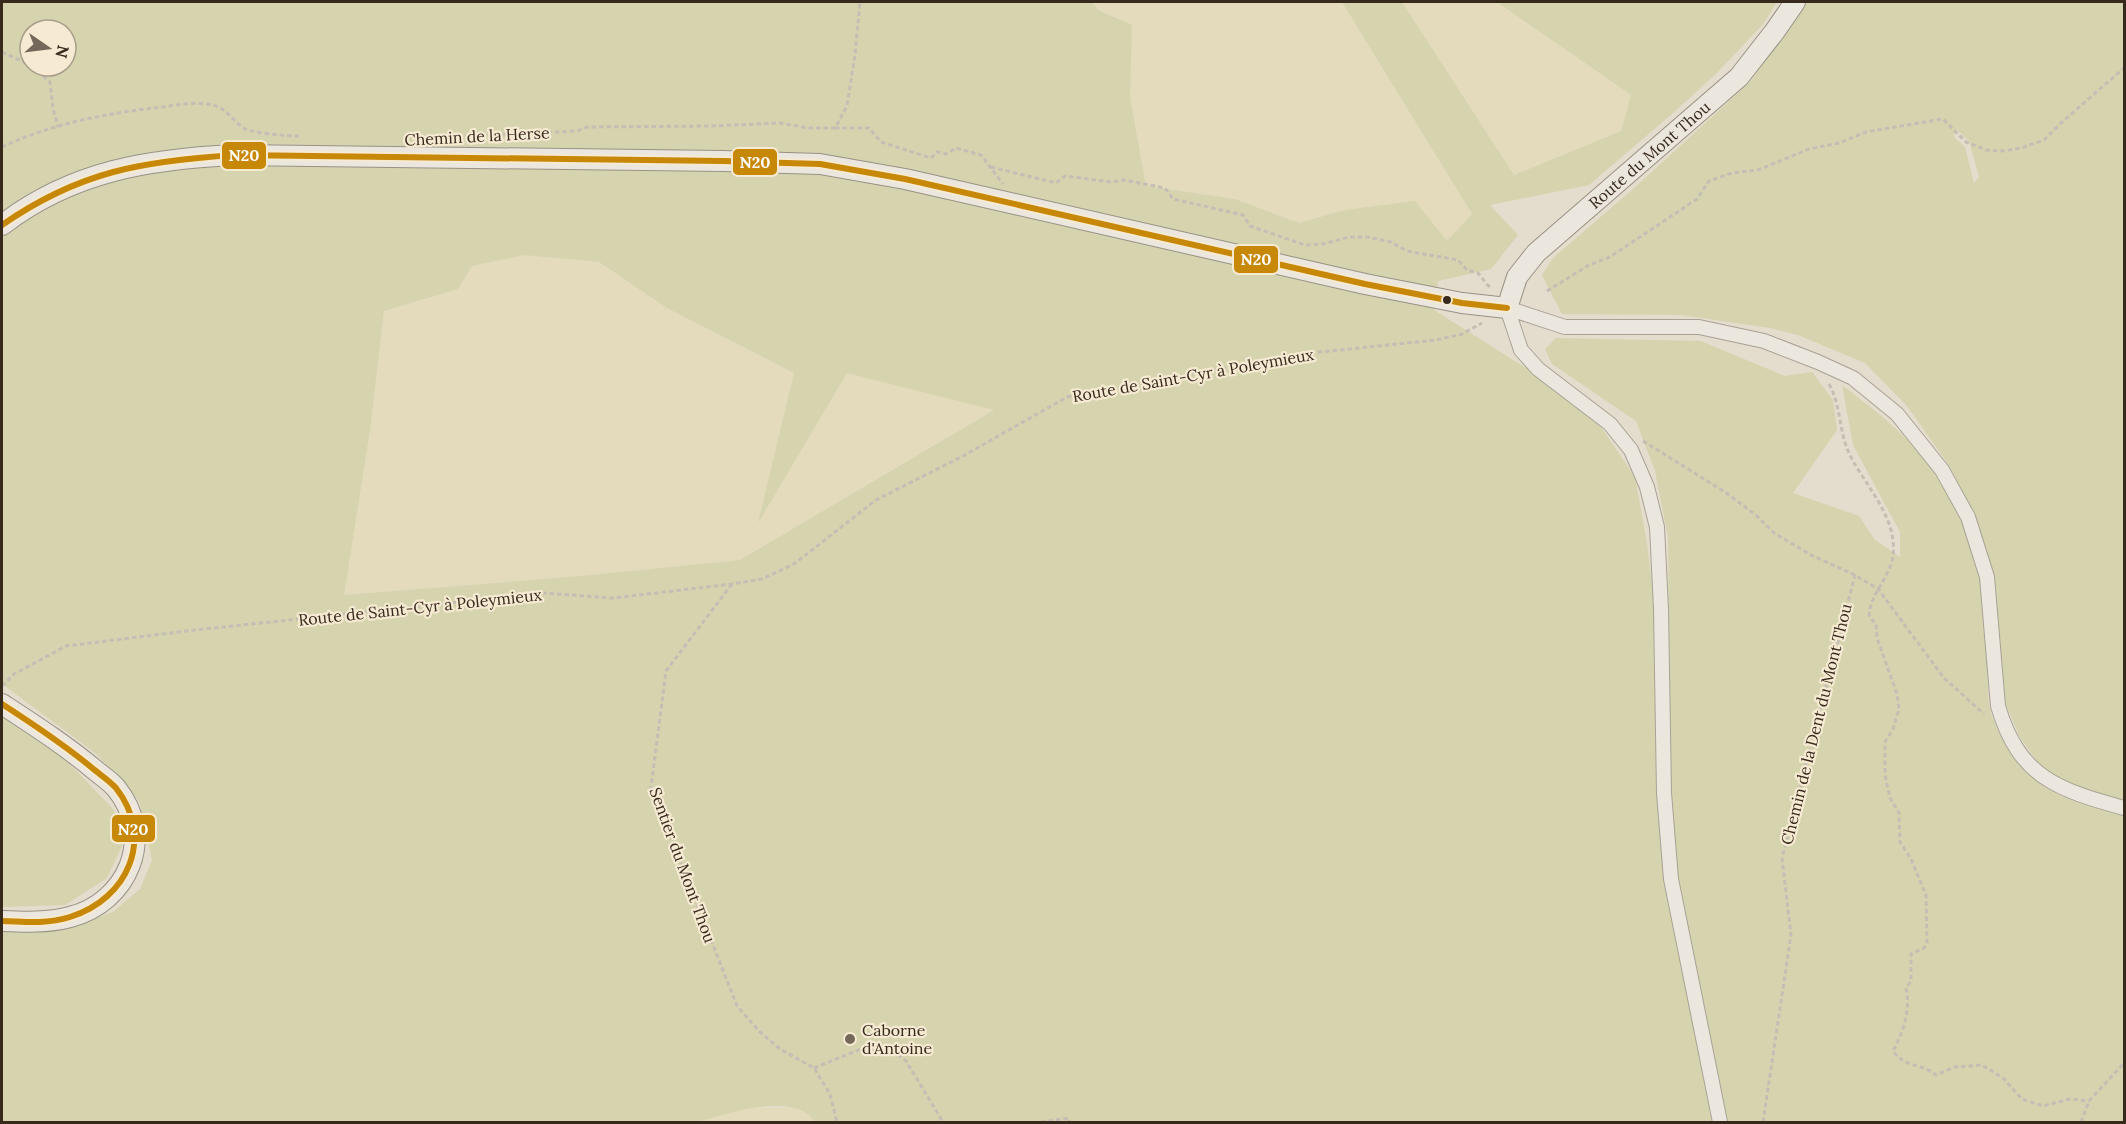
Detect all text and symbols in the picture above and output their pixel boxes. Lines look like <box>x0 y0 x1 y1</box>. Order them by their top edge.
north arrow <box>18 18 78 78</box>
text: N <box>51 43 74 60</box>
street label: Route du Mont Thou <box>1585 96 1714 213</box>
street label: Chemin de la Herse <box>404 122 550 150</box>
line badge: N20 <box>221 141 267 170</box>
text: N20 <box>228 145 260 165</box>
line badge: N20 <box>732 148 778 176</box>
text: N20 <box>739 152 771 172</box>
line badge: N20 <box>1233 245 1279 274</box>
text: N20 <box>1240 249 1272 269</box>
unlabelled marker <box>1441 294 1453 306</box>
street label: Route de Saint-Cyr à Poleymieux <box>1071 344 1316 406</box>
street label: Route de Saint-Cyr à Poleymieux <box>297 584 543 630</box>
street label: Chemin de la Dent du Mont Thou <box>1776 601 1856 847</box>
street label: Sentier du Mont Thou <box>646 785 721 946</box>
line badge: N20 <box>111 814 156 843</box>
text: N20 <box>117 819 149 839</box>
place label: Caborne d'Antoine <box>862 1020 932 1058</box>
marker: Caborne d'Antoine <box>843 1032 857 1046</box>

